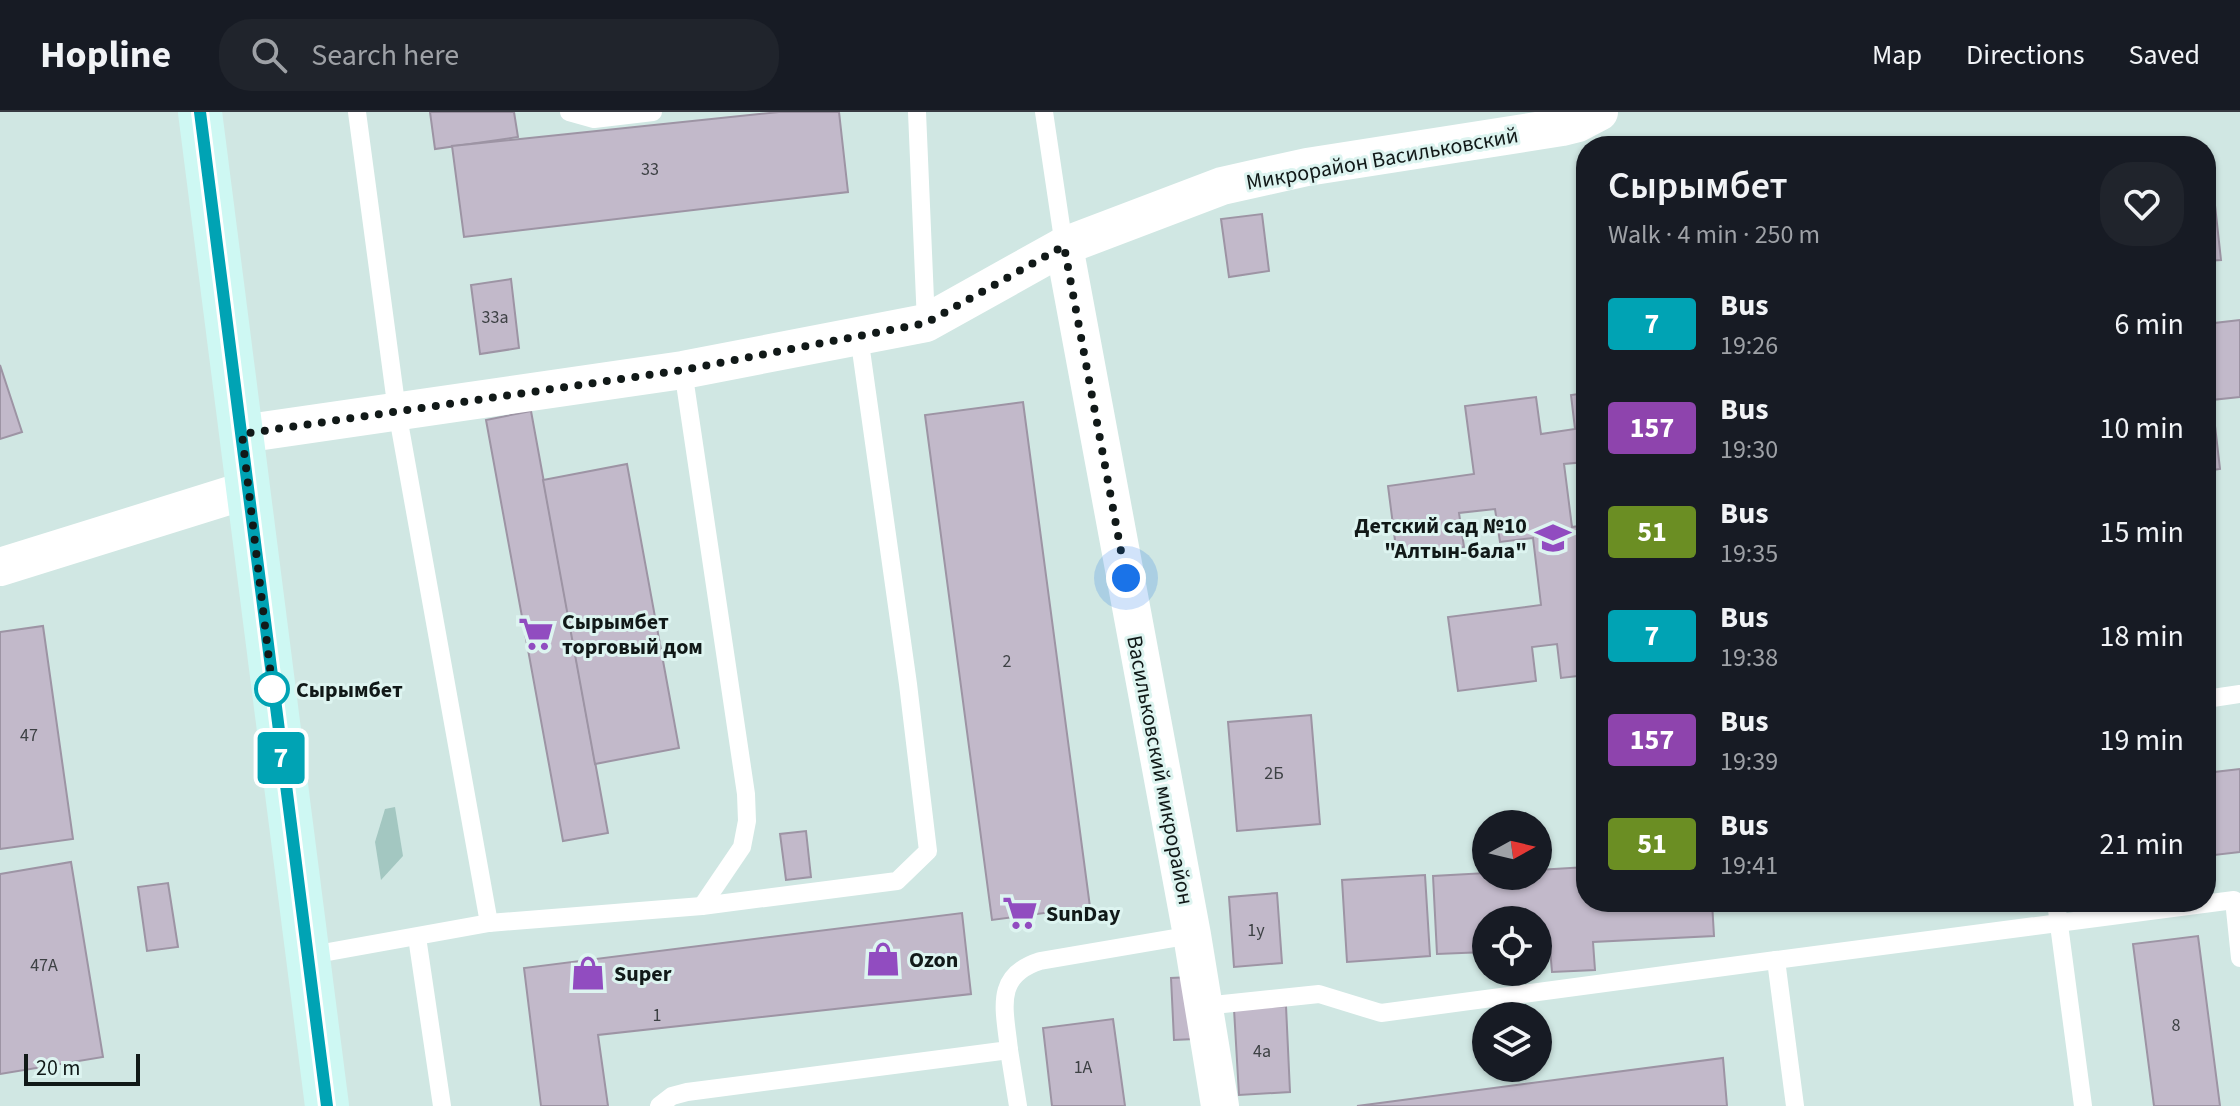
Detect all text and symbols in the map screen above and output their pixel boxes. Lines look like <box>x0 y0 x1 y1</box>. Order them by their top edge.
search box <box>219 19 779 91</box>
text: Hopline <box>40 28 171 82</box>
icon: search <box>247 33 291 77</box>
text: Search here <box>311 34 459 77</box>
text: Map <box>1872 35 1922 75</box>
text: Directions <box>1966 35 2085 75</box>
text: Saved <box>2129 35 2200 75</box>
street label: Микрорайон Васильковский <box>1244 119 1521 199</box>
house number: 33 <box>641 157 659 182</box>
text: Сырымбет <box>1608 159 1788 213</box>
button: heart <box>2100 162 2184 246</box>
text: Walk · 4 min · 250 m <box>1608 216 1820 253</box>
text: Bus <box>1720 284 1768 327</box>
text: 6 min <box>2114 303 2184 346</box>
text: 7 <box>1645 304 1659 344</box>
house number: 33а <box>482 305 508 330</box>
text: 19:26 <box>1720 327 1778 364</box>
text: Bus <box>1720 388 1768 431</box>
text: 10 min <box>2100 407 2184 450</box>
text: 157 <box>1630 408 1674 448</box>
text: 19:30 <box>1720 431 1778 468</box>
text: Bus <box>1720 492 1768 535</box>
place label: Детский сад №10 "Алтын-бала" <box>1355 510 1527 567</box>
text: 15 min <box>2100 511 2184 554</box>
text: 51 <box>1637 512 1667 552</box>
school or university icon: Детский сад №10 "Алтын-бала" <box>1534 519 1572 557</box>
text: 19:35 <box>1720 535 1778 572</box>
your location <box>1106 558 1146 598</box>
text: Bus <box>1720 596 1768 639</box>
place label: Сырымбет торговый дом <box>562 606 703 663</box>
supermarket icon: Сырымбет торговый дом <box>517 615 555 653</box>
text: 18 min <box>2100 615 2184 658</box>
text: 7 <box>1645 616 1659 656</box>
street label: Васильковский микрорайон <box>1118 633 1202 908</box>
text: 19:38 <box>1720 639 1778 676</box>
house number: 2 <box>1003 649 1012 674</box>
marker: Сырымбет <box>255 672 289 706</box>
place label: Сырымбет <box>296 674 403 706</box>
text: Bus <box>1720 700 1768 743</box>
text: 19 min <box>2100 719 2184 762</box>
text: 157 <box>1630 720 1674 760</box>
house number: 47 <box>20 723 38 748</box>
line badge: 7 <box>255 732 307 784</box>
text: 7 <box>274 738 288 778</box>
text: 19:39 <box>1720 743 1778 780</box>
house number: 2Б <box>1264 761 1284 786</box>
text: Bus <box>1720 804 1768 847</box>
north arrow <box>1472 810 1552 890</box>
map controls <box>1472 810 1552 1082</box>
text: 21 min <box>2100 823 2184 866</box>
text: 51 <box>1637 824 1667 864</box>
text: 19:41 <box>1720 847 1778 884</box>
supermarket icon: SunDay <box>1001 894 1039 932</box>
place label: SunDay <box>1046 898 1121 930</box>
button: locate <box>1472 906 1552 986</box>
house number: 1у <box>1247 918 1265 943</box>
shop icon: Ozon <box>864 940 902 978</box>
place label: Ozon <box>909 944 958 976</box>
house number: 47А <box>30 953 58 978</box>
shop icon: Super <box>569 954 607 992</box>
place label: Super <box>614 958 672 990</box>
button: layers <box>1472 1002 1552 1082</box>
house number: 1 <box>653 1003 661 1028</box>
house number: 8 <box>2172 1013 2181 1038</box>
house number: 4а <box>1253 1039 1271 1064</box>
scale bar <box>24 1050 140 1086</box>
text: 20 m <box>36 1052 81 1084</box>
house number: 1А <box>1074 1055 1093 1080</box>

